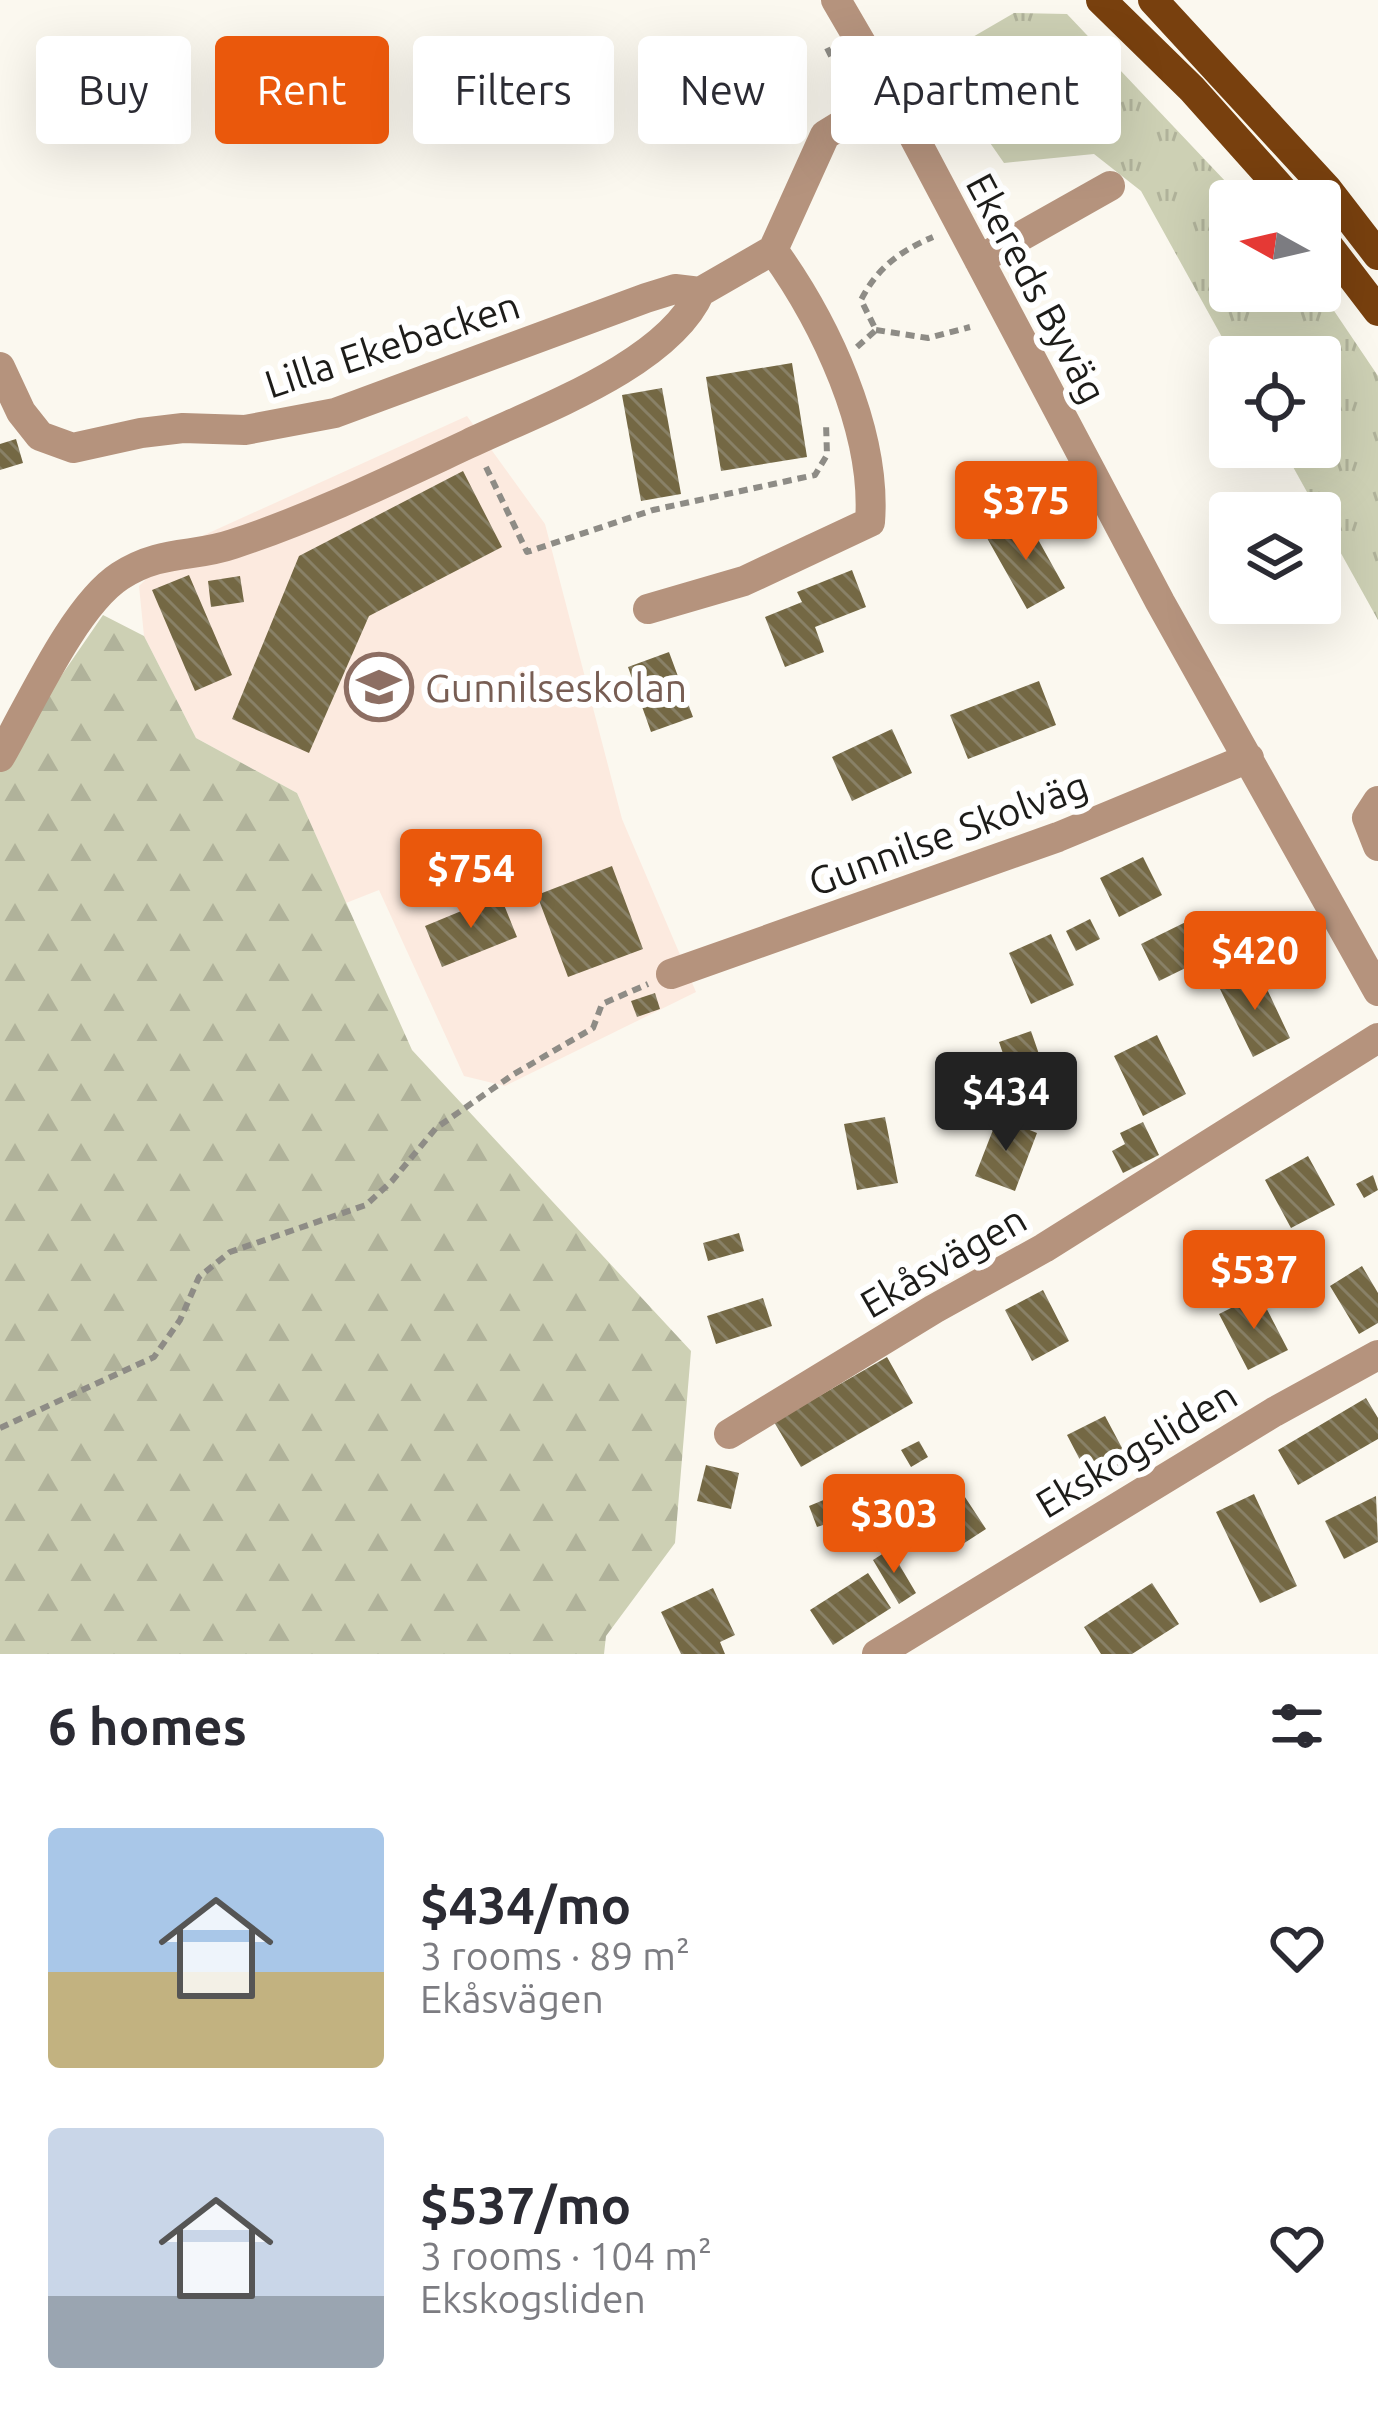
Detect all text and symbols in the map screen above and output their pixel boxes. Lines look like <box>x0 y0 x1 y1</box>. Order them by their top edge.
chip: Buy <box>36 36 191 144</box>
chip: Rent <box>215 36 389 144</box>
chip: Filters <box>413 36 614 144</box>
chip: New <box>638 36 807 144</box>
chip: Apartment <box>831 36 1121 144</box>
street label: Ekereds Byväg <box>959 166 1115 410</box>
north arrow <box>1209 180 1341 312</box>
map controls <box>1209 180 1341 624</box>
street label: Lilla Ekebacken <box>259 283 525 405</box>
button: locate <box>1209 336 1341 468</box>
pin: $375 <box>955 461 1097 563</box>
text: $375 <box>982 478 1070 521</box>
button: layers <box>1209 492 1341 624</box>
school or university icon: Gunnilseskolan <box>344 652 414 722</box>
place label: Gunnilseskolan <box>425 666 687 709</box>
street label: Gunnilse Skolväg <box>803 763 1093 903</box>
pin: $754 <box>400 829 542 931</box>
text: $754 <box>427 846 515 889</box>
pin: $420 <box>1184 911 1326 1013</box>
text: $420 <box>1211 928 1299 971</box>
pin: $434 <box>935 1052 1077 1154</box>
text: $434 <box>962 1069 1050 1112</box>
street label: Ekåsvägen <box>853 1196 1033 1326</box>
pin: $537 <box>1183 1230 1325 1332</box>
text: $537 <box>1210 1247 1298 1290</box>
street label: Ekskogsliden <box>1028 1372 1244 1526</box>
pin: $303 <box>823 1474 965 1576</box>
text: $303 <box>850 1491 938 1534</box>
icon: filters <box>1264 1693 1330 1759</box>
text: 6 homes <box>48 1697 247 1755</box>
icon: home <box>144 1876 288 2020</box>
text: $434/mo <box>420 1876 631 1934</box>
icon: heart <box>1264 1915 1330 1981</box>
text: 3 rooms · 89 m² <box>420 1934 690 1977</box>
text: Ekåsvägen <box>420 1977 604 2020</box>
icon: home <box>144 2176 288 2320</box>
text: $537/mo <box>420 2176 631 2234</box>
icon: heart <box>1264 2215 1330 2281</box>
text: 3 rooms · 104 m² <box>420 2234 712 2277</box>
text: Ekskogsliden <box>420 2277 646 2320</box>

